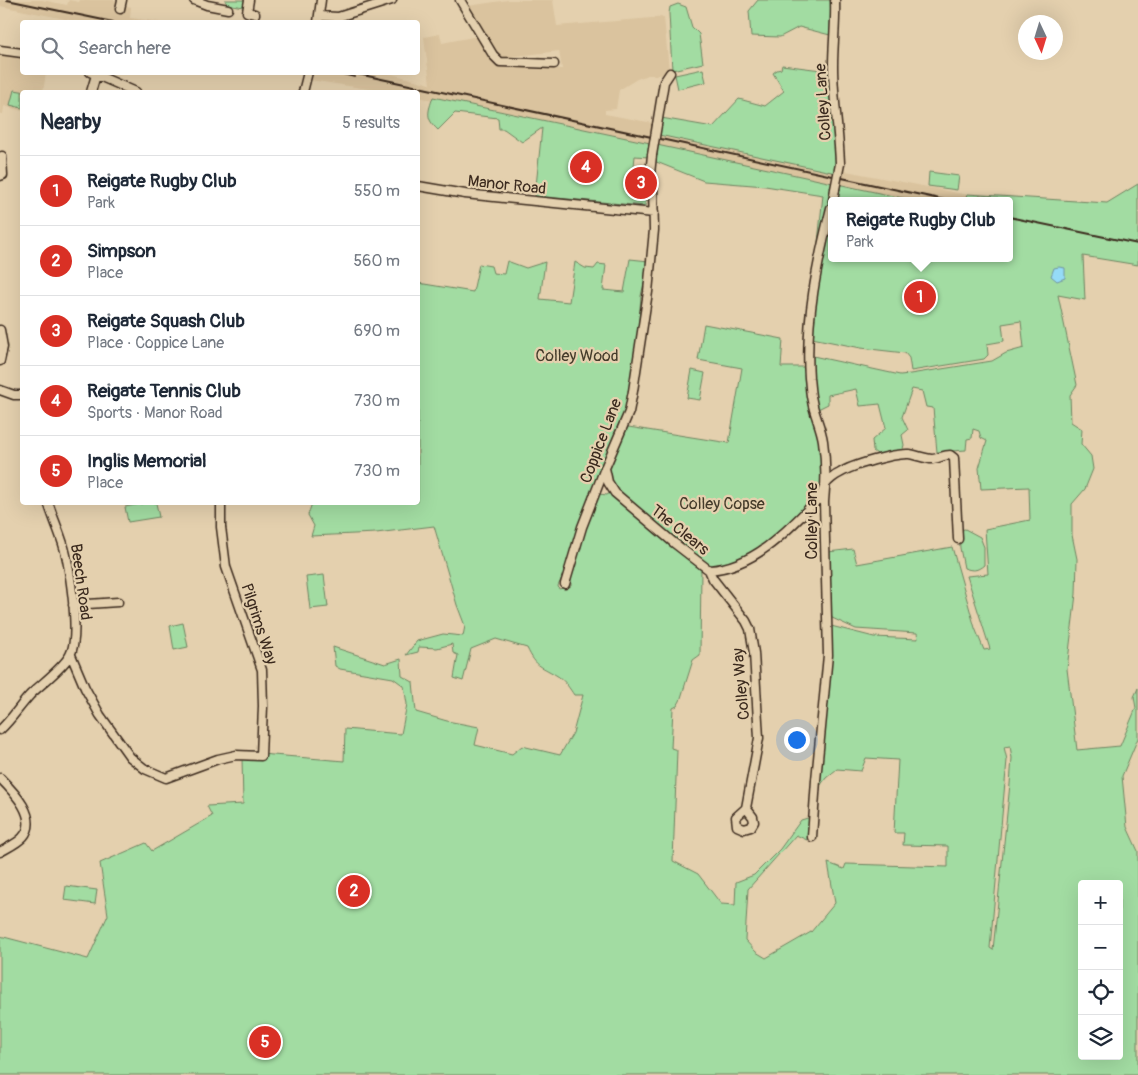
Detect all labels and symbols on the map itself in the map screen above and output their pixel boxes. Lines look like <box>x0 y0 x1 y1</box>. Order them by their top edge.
north arrow <box>1018 15 1063 60</box>
street label: Colley Lane <box>810 63 836 141</box>
pin: 4 <box>570 148 602 186</box>
pin: 3 <box>625 164 657 202</box>
street label: Manor Road <box>467 171 547 199</box>
pin: 1 <box>904 278 936 316</box>
park label: Colley Wood <box>536 346 618 366</box>
street label: Coppice Lane <box>576 396 626 486</box>
street label: Colley Lane <box>802 482 822 560</box>
park label: Colley Copse <box>679 494 765 514</box>
street label: The Clears <box>647 500 713 560</box>
street label: Beech Road <box>66 542 96 622</box>
street label: Pilgrims Way <box>236 581 282 667</box>
street label: Colley Way <box>728 647 754 721</box>
your location <box>784 727 810 753</box>
pin: 2 <box>338 872 370 910</box>
pin: 5 <box>249 1023 281 1061</box>

